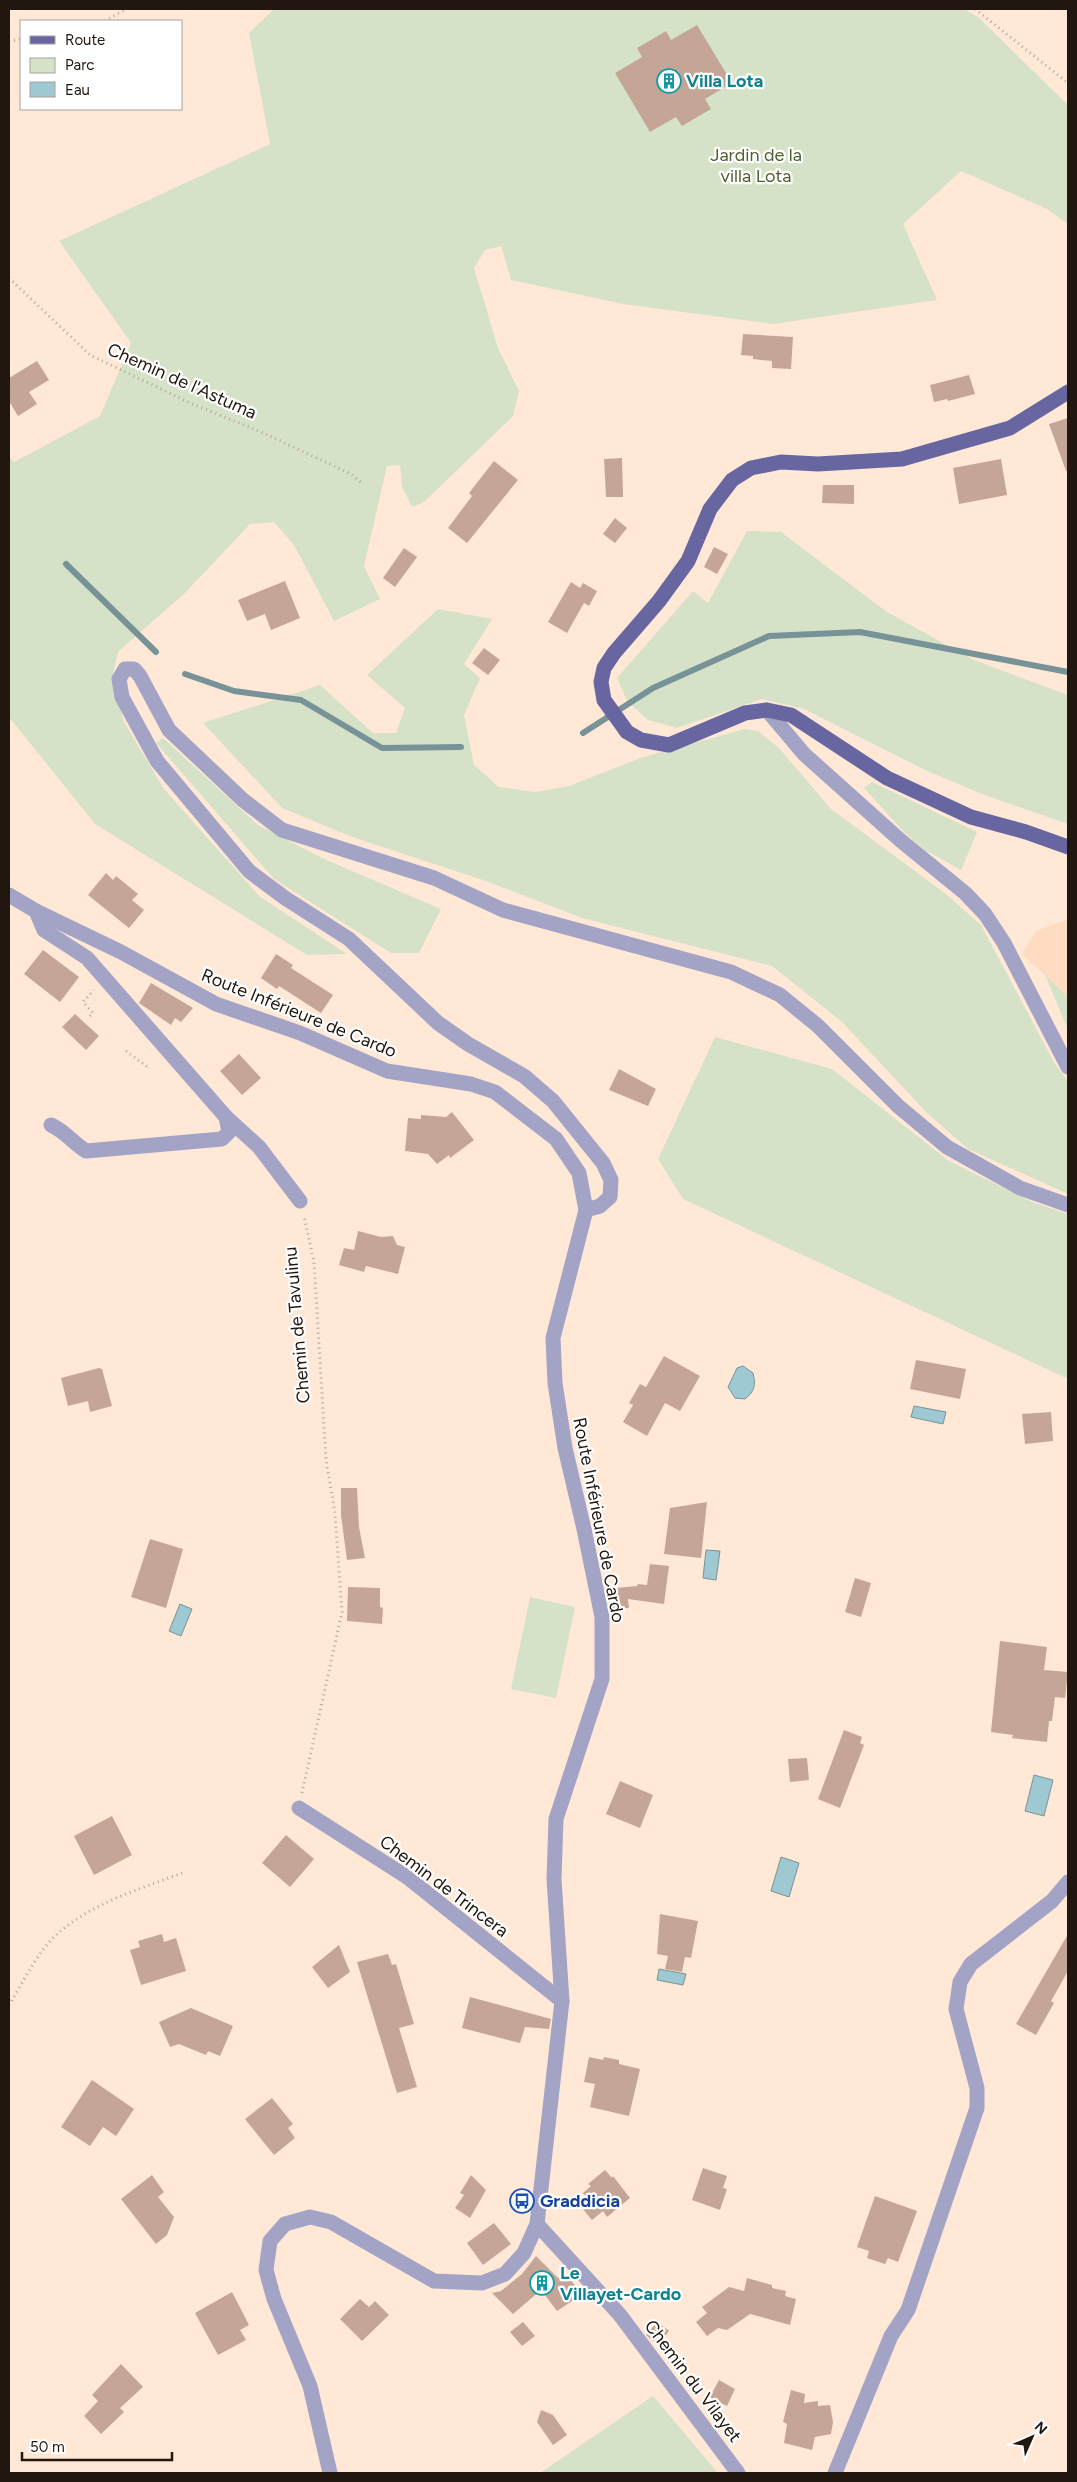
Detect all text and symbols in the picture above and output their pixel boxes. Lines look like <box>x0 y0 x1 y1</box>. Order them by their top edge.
legend <box>20 20 182 110</box>
text: Route <box>65 31 105 49</box>
text: Parc <box>65 56 94 74</box>
building icon: Villa Lota <box>656 68 682 94</box>
place label: Villa Lota <box>686 70 763 92</box>
text: Eau <box>65 81 90 99</box>
park label: Jardin de la villa Lota <box>710 144 802 187</box>
street label: Chemin de l'Astuma <box>104 338 260 424</box>
street label: Route Inférieure de Cardo <box>198 964 400 1062</box>
street label: Chemin de Tavulinu <box>279 1246 315 1404</box>
street label: Route Inférieure de Cardo <box>568 1415 630 1625</box>
street label: Chemin de Trincera <box>375 1830 513 1942</box>
bus stop icon: Graddicia <box>509 2188 535 2214</box>
place label: Graddicia <box>540 2190 620 2212</box>
place label: Le Villayet-Cardo <box>560 2262 681 2305</box>
building icon: Le Villayet-Cardo <box>529 2270 555 2296</box>
street label: Chemin du Vilayet <box>640 2316 746 2447</box>
north arrow <box>1007 2412 1057 2462</box>
text: N <box>1031 2418 1051 2438</box>
scale bar <box>22 2430 172 2462</box>
text: 50 m <box>30 2438 65 2456</box>

